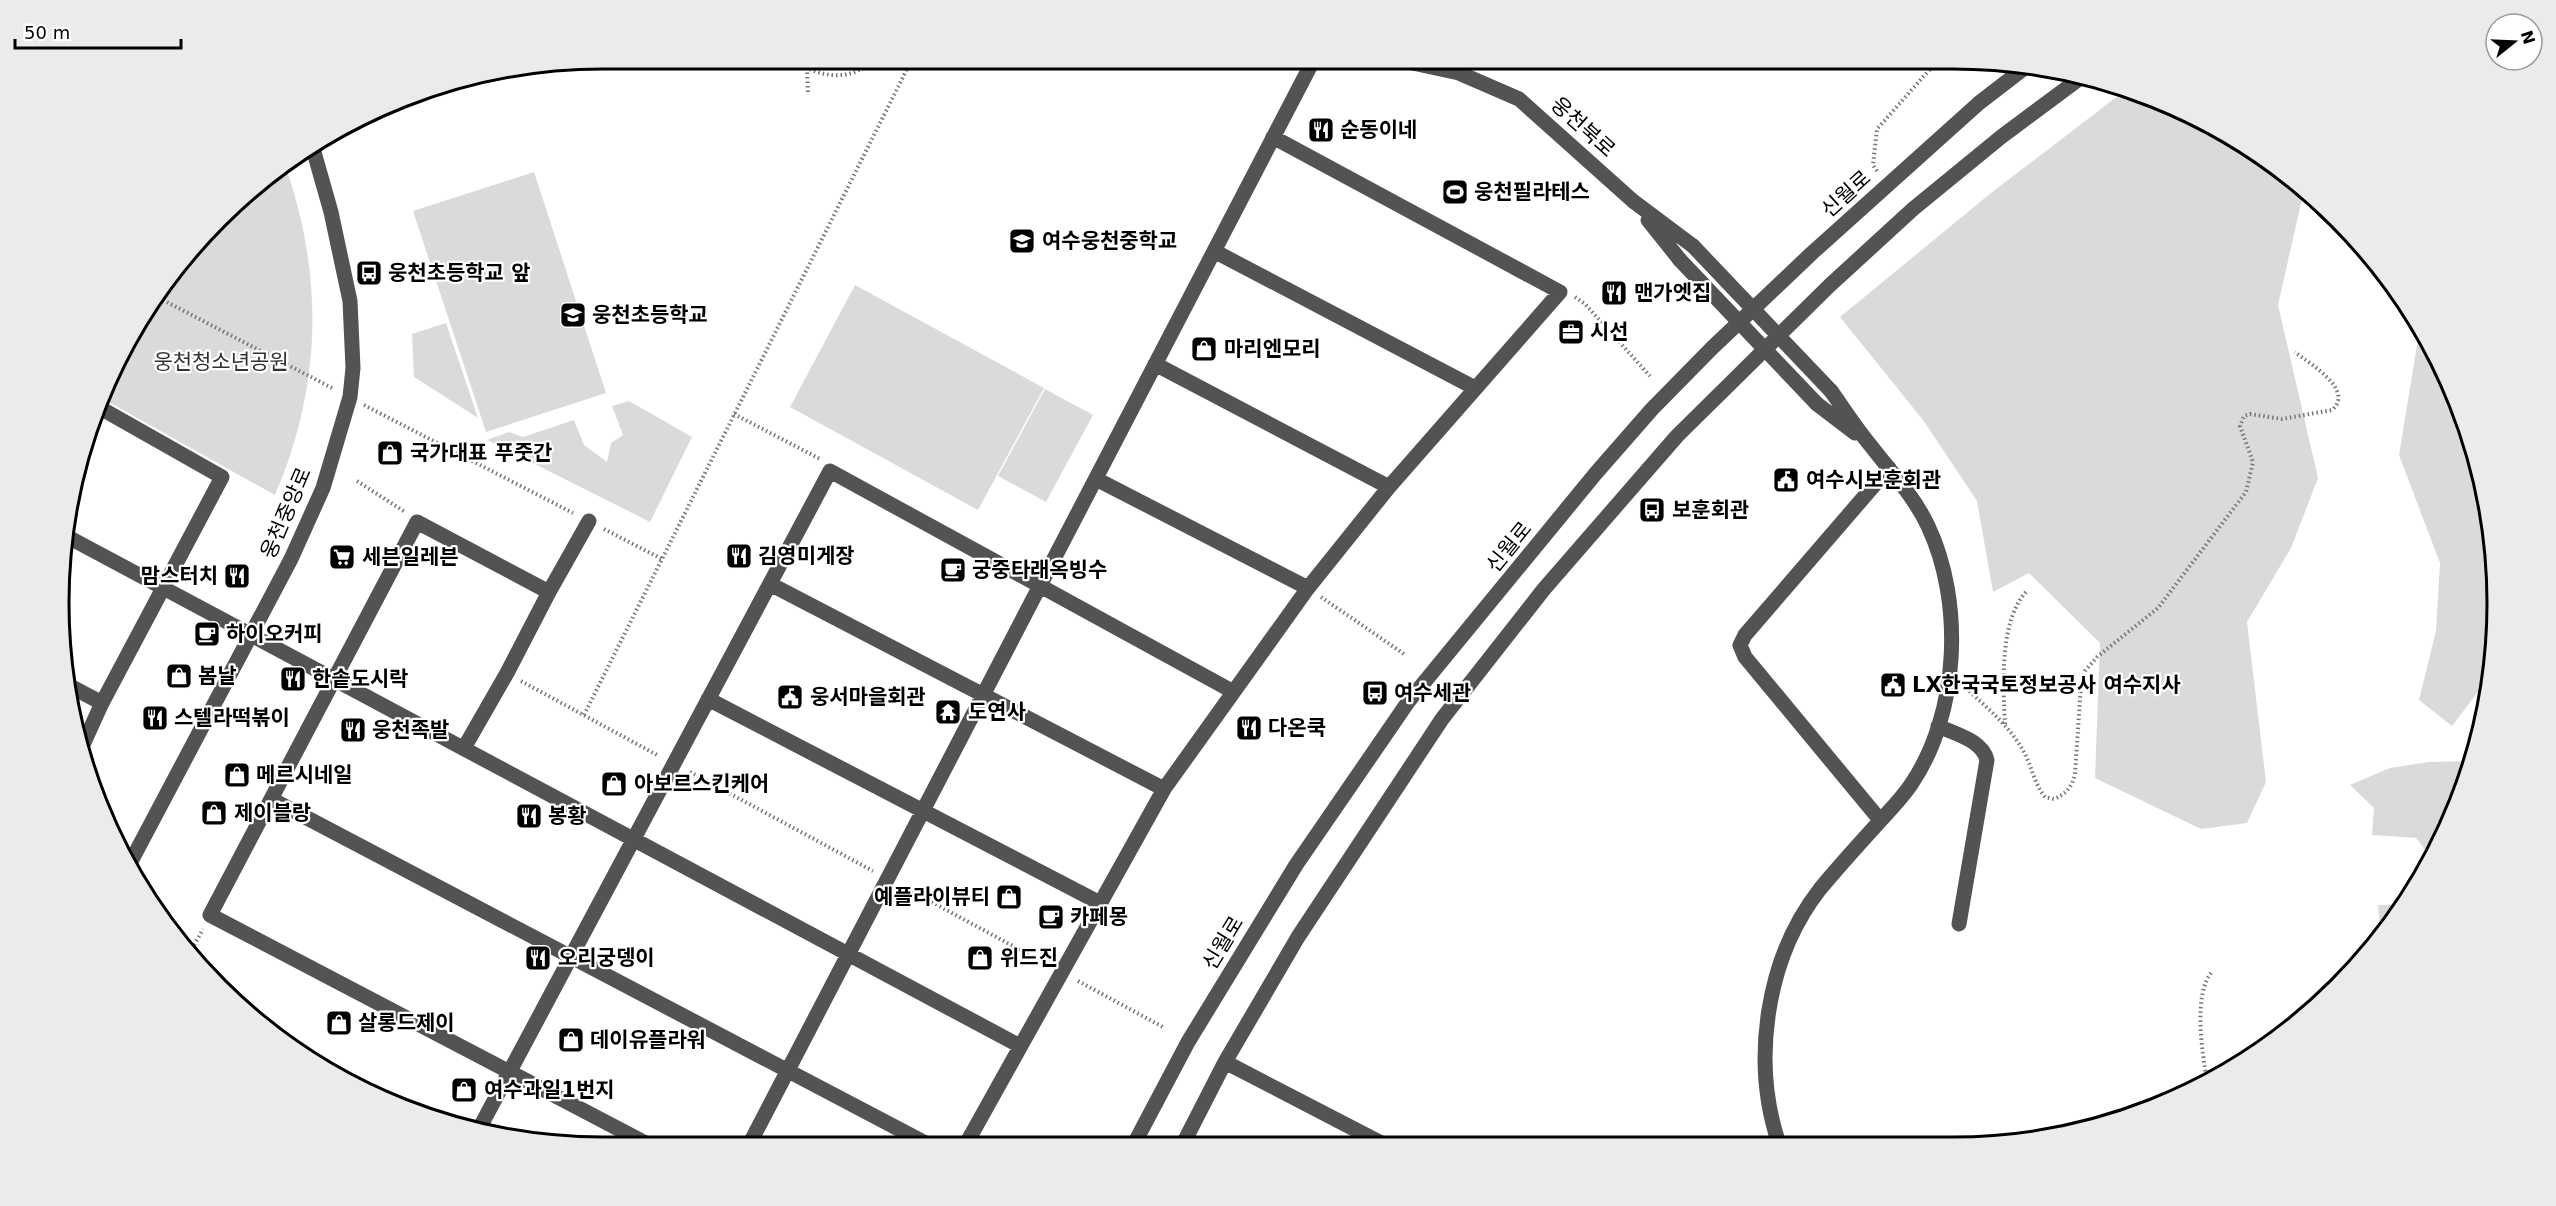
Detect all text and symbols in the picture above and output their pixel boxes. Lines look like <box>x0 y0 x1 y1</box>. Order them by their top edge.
scale bar <box>15 12 182 50</box>
north arrow <box>2484 12 2544 72</box>
text: 50 m <box>24 22 70 43</box>
text: N <box>2517 28 2539 47</box>
street label: 웅천북로 <box>1546 92 1620 162</box>
restaurant icon: 순동이네 <box>1306 115 1336 145</box>
place label: 순동이네 <box>1340 118 1417 142</box>
street label: 신월로 <box>1816 166 1876 222</box>
sports icon: 웅천필라테스 <box>1440 177 1470 207</box>
place label: 웅천필라테스 <box>1474 180 1590 204</box>
school or university icon: 여수웅천중학교 <box>1007 226 1037 256</box>
place label: 여수웅천중학교 <box>1042 229 1177 253</box>
bus stop icon: 웅천초등학교 앞 <box>354 258 384 288</box>
place label: 웅천초등학교 앞 <box>388 261 531 285</box>
restaurant icon: 맨가엣집 <box>1599 278 1629 308</box>
place label: 맨가엣집 <box>1634 281 1711 305</box>
school or university icon: 웅천초등학교 <box>558 300 588 330</box>
place label: 웅천초등학교 <box>592 303 708 327</box>
office icon: 시선 <box>1556 317 1586 347</box>
place label: 시선 <box>1590 320 1629 344</box>
shop icon: 마리엔모리 <box>1189 334 1219 364</box>
place label: 마리엔모리 <box>1224 337 1321 361</box>
park label: 웅천청소년공원 <box>153 350 289 374</box>
shop icon: 국가대표 푸줏간 <box>375 438 405 468</box>
place label: 국가대표 푸줏간 <box>410 441 553 465</box>
street label: 웅천중앙로 <box>256 464 316 562</box>
public building icon: 여수시보훈회관 <box>1771 465 1801 495</box>
place label: 여수시보훈회관 <box>1806 468 1941 492</box>
bus stop icon: 보훈회관 <box>1637 495 1667 525</box>
place label: 보훈회관 <box>1672 498 1749 522</box>
street label: 신월로 <box>1481 517 1537 577</box>
restaurant icon: 김영미게장 <box>724 541 754 571</box>
supermarket icon: 세븐일레븐 <box>327 542 357 572</box>
place label: 김영미게장 <box>758 544 855 568</box>
place label: 세븐일레븐 <box>362 545 459 569</box>
cafe icon: 궁중타래옥빙수 <box>938 555 968 585</box>
place label: 궁중타래옥빙수 <box>972 558 1107 582</box>
restaurant icon: 맘스터치 <box>222 561 252 591</box>
place label: 맘스터치 <box>141 564 218 588</box>
cafe icon: 하이오커피 <box>192 619 222 649</box>
place label: 하이오커피 <box>226 622 323 646</box>
shop icon: 봄날 <box>164 661 194 691</box>
place label: 봄날 <box>198 664 237 688</box>
restaurant icon: 한솥도시락 <box>278 664 308 694</box>
place label: 한솥도시락 <box>312 667 409 691</box>
public building icon: LX한국국토정보공사 여수지사 <box>1878 670 1908 700</box>
place label: LX한국국토정보공사 여수지사 <box>1912 673 2181 697</box>
bus stop icon: 여수세관 <box>1360 678 1390 708</box>
place label: 여수세관 <box>1394 681 1471 705</box>
public building icon: 웅서마을회관 <box>775 682 805 712</box>
place label: 웅서마을회관 <box>810 685 926 709</box>
temple icon: 도연사 <box>933 697 963 727</box>
place label: 도연사 <box>968 700 1026 724</box>
restaurant icon: 스텔라떡볶이 <box>140 703 170 733</box>
place label: 스텔라떡볶이 <box>174 706 290 730</box>
restaurant icon: 다온쿡 <box>1234 713 1264 743</box>
restaurant icon: 웅천족발 <box>338 715 368 745</box>
place label: 다온쿡 <box>1268 716 1326 740</box>
place label: 웅천족발 <box>372 718 449 742</box>
shop icon: 메르시네일 <box>222 760 252 790</box>
place label: 메르시네일 <box>256 763 353 787</box>
shop icon: 아보르스킨케어 <box>599 769 629 799</box>
place label: 아보르스킨케어 <box>634 772 769 796</box>
shop icon: 제이블랑 <box>199 798 229 828</box>
place label: 제이블랑 <box>234 801 311 825</box>
restaurant icon: 봉황 <box>514 801 544 831</box>
place label: 봉황 <box>548 804 587 828</box>
shop icon: 예플라이뷰티 <box>994 882 1024 912</box>
place label: 예플라이뷰티 <box>874 885 990 909</box>
cafe icon: 카페몽 <box>1036 902 1066 932</box>
place label: 카페몽 <box>1070 905 1128 929</box>
street label: 신월로 <box>1198 912 1248 974</box>
restaurant icon: 오리궁뎅이 <box>523 943 553 973</box>
shop icon: 위드진 <box>965 943 995 973</box>
place label: 오리궁뎅이 <box>558 946 655 970</box>
place label: 위드진 <box>1000 946 1058 970</box>
shop icon: 살롱드제이 <box>324 1008 354 1038</box>
place label: 살롱드제이 <box>358 1011 455 1035</box>
shop icon: 데이유플라워 <box>556 1025 586 1055</box>
place label: 데이유플라워 <box>590 1028 706 1052</box>
shop icon: 여수과일1번지 <box>449 1075 479 1105</box>
place label: 여수과일1번지 <box>484 1078 615 1102</box>

